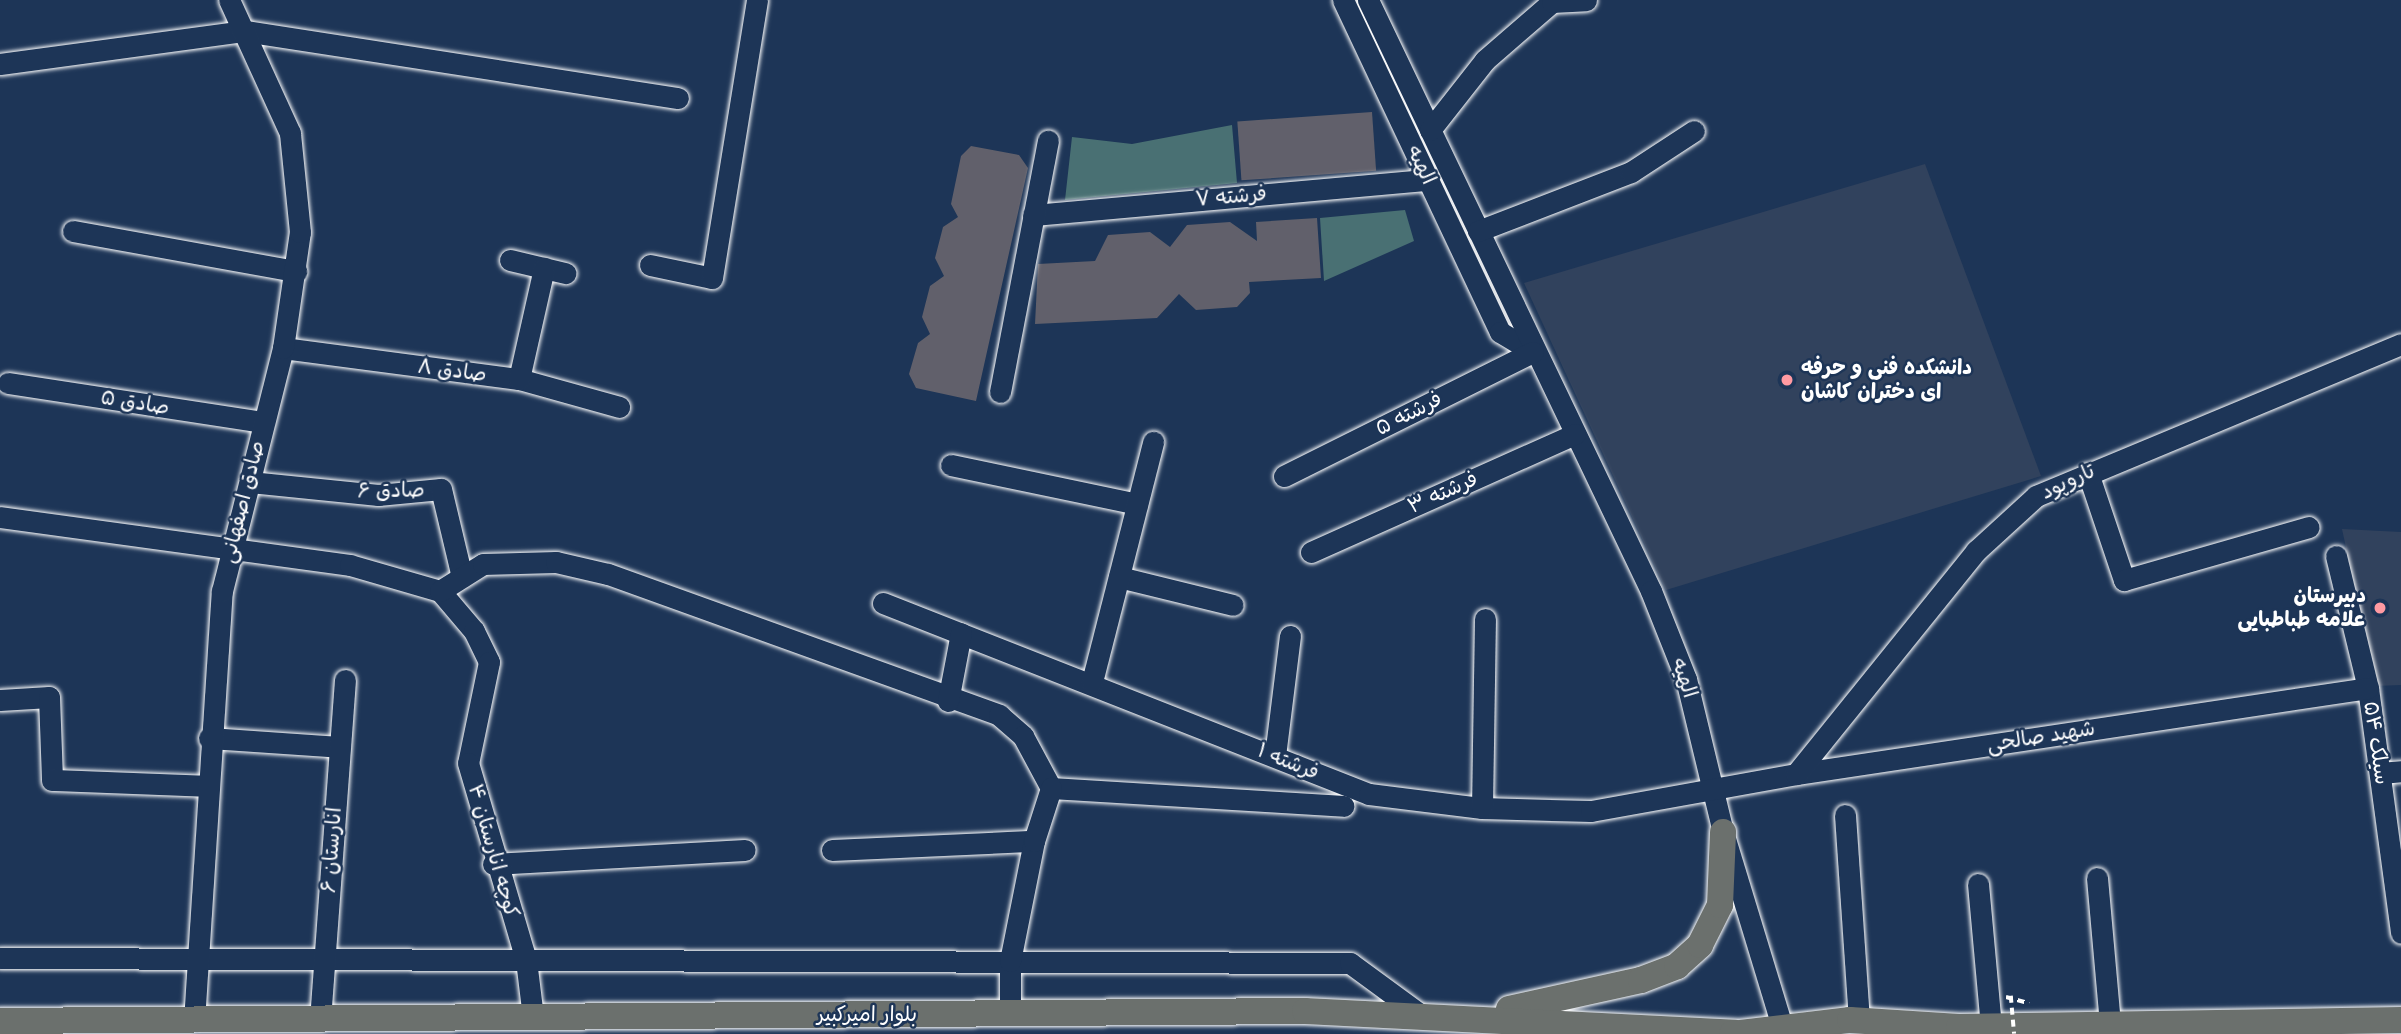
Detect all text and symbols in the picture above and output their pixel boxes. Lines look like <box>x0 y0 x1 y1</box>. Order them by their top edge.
street label: الهیه <box>1401 141 1441 189</box>
street label: فرشته ۷ <box>1194 181 1268 213</box>
street label: صادق ۸ <box>416 354 488 388</box>
place label: دانشکده فنی و حرفه ای دختران کاشان <box>1801 355 1972 405</box>
marker: دانشکده فنی و حرفه ای دختران کاشان <box>1779 372 1795 388</box>
street label: صادق ۵ <box>99 385 171 421</box>
street label: فرشته ۵ <box>1371 387 1447 441</box>
street label: صادق اصفهانی <box>216 438 270 566</box>
street label: تاروپود <box>2037 459 2099 505</box>
street label: فرشته ۳ <box>1404 466 1482 520</box>
street label: صادق ۶ <box>357 478 425 504</box>
place label: دبیرستان علامه طباطبایی <box>2238 583 2366 633</box>
marker: دبیرستان علامه طباطبایی <box>2372 600 2388 616</box>
street label: الهیه <box>1666 655 1702 701</box>
street label: سیلک ۵۴ <box>2358 700 2394 786</box>
street label: شهید صالحی <box>1985 716 2097 758</box>
street label: فرشته ۱ <box>1253 738 1323 786</box>
street label: کوچه انارستان ۴ <box>462 781 524 921</box>
street label: انارستان ۶ <box>316 806 348 894</box>
street label: بلوار امیرکبیر <box>817 1002 917 1028</box>

